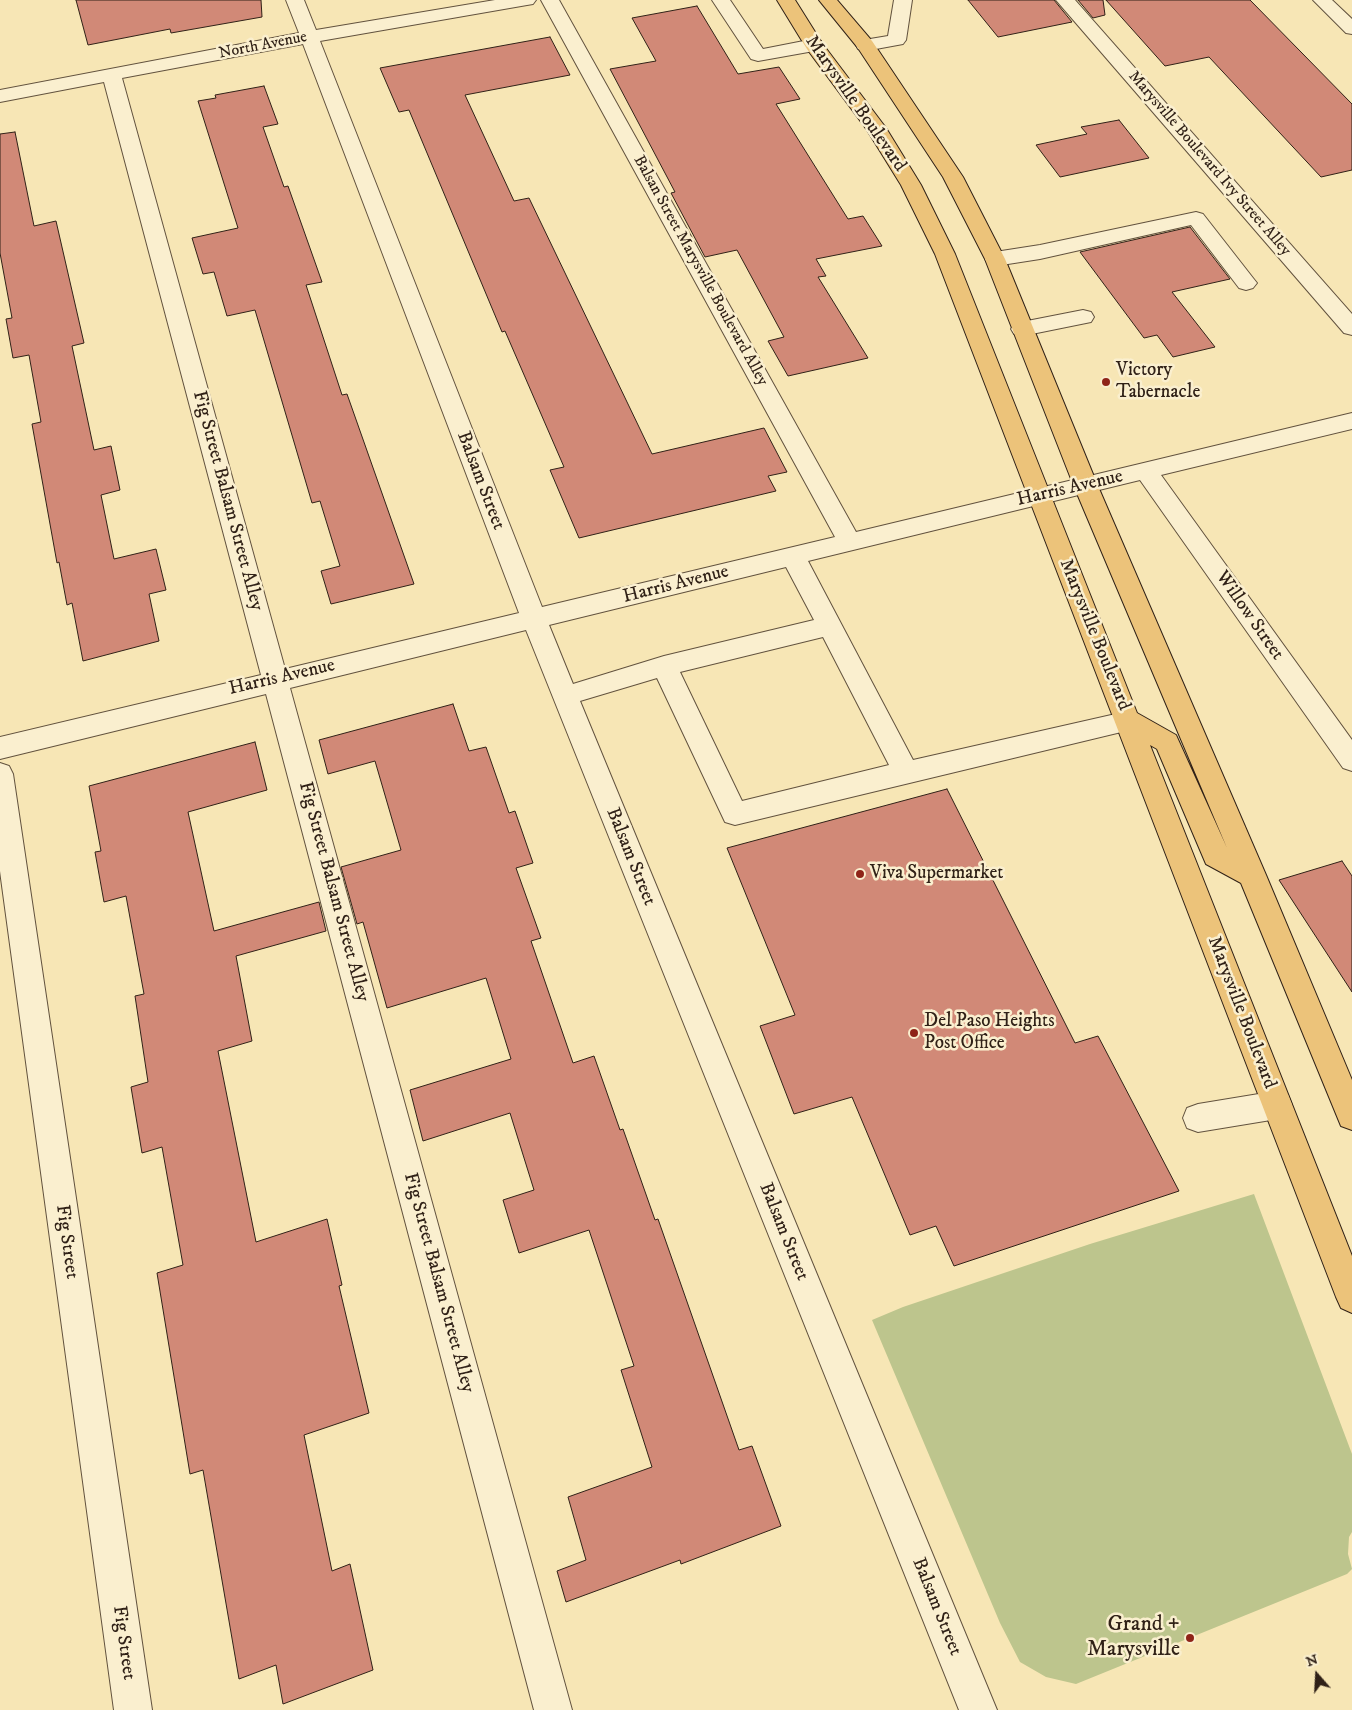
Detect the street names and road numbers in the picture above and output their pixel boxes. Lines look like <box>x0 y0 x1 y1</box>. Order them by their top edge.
street label: North Avenue <box>217 28 309 64</box>
street label: Marysville Boulevard <box>799 31 911 177</box>
street label: Marysville Boulevard Ivy Street Alley <box>1123 68 1295 260</box>
street label: Balsan Street Marysville Boulevard Alley <box>629 153 771 389</box>
street label: Fig Street Balsam Street Alley <box>187 389 267 613</box>
street label: Balsam Street <box>451 429 509 533</box>
street label: Harris Avenue <box>1015 466 1125 512</box>
street label: Marysville Boulevard <box>1053 556 1135 714</box>
street label: Harris Avenue <box>621 561 731 609</box>
street label: Willow Street <box>1210 567 1288 665</box>
street label: Harris Avenue <box>227 655 337 701</box>
street label: Fig Street Balsam Street Alley <box>293 780 373 1004</box>
street label: Balsam Street <box>600 805 660 909</box>
street label: Marysville Boulevard <box>1201 934 1281 1092</box>
street label: Fig Street Balsam Street Alley <box>398 1171 478 1395</box>
street label: Balsam Street <box>753 1180 813 1284</box>
street label: Fig Street <box>50 1203 82 1281</box>
street label: Balsam Street <box>906 1555 966 1659</box>
street label: Fig Street <box>107 1604 139 1682</box>

